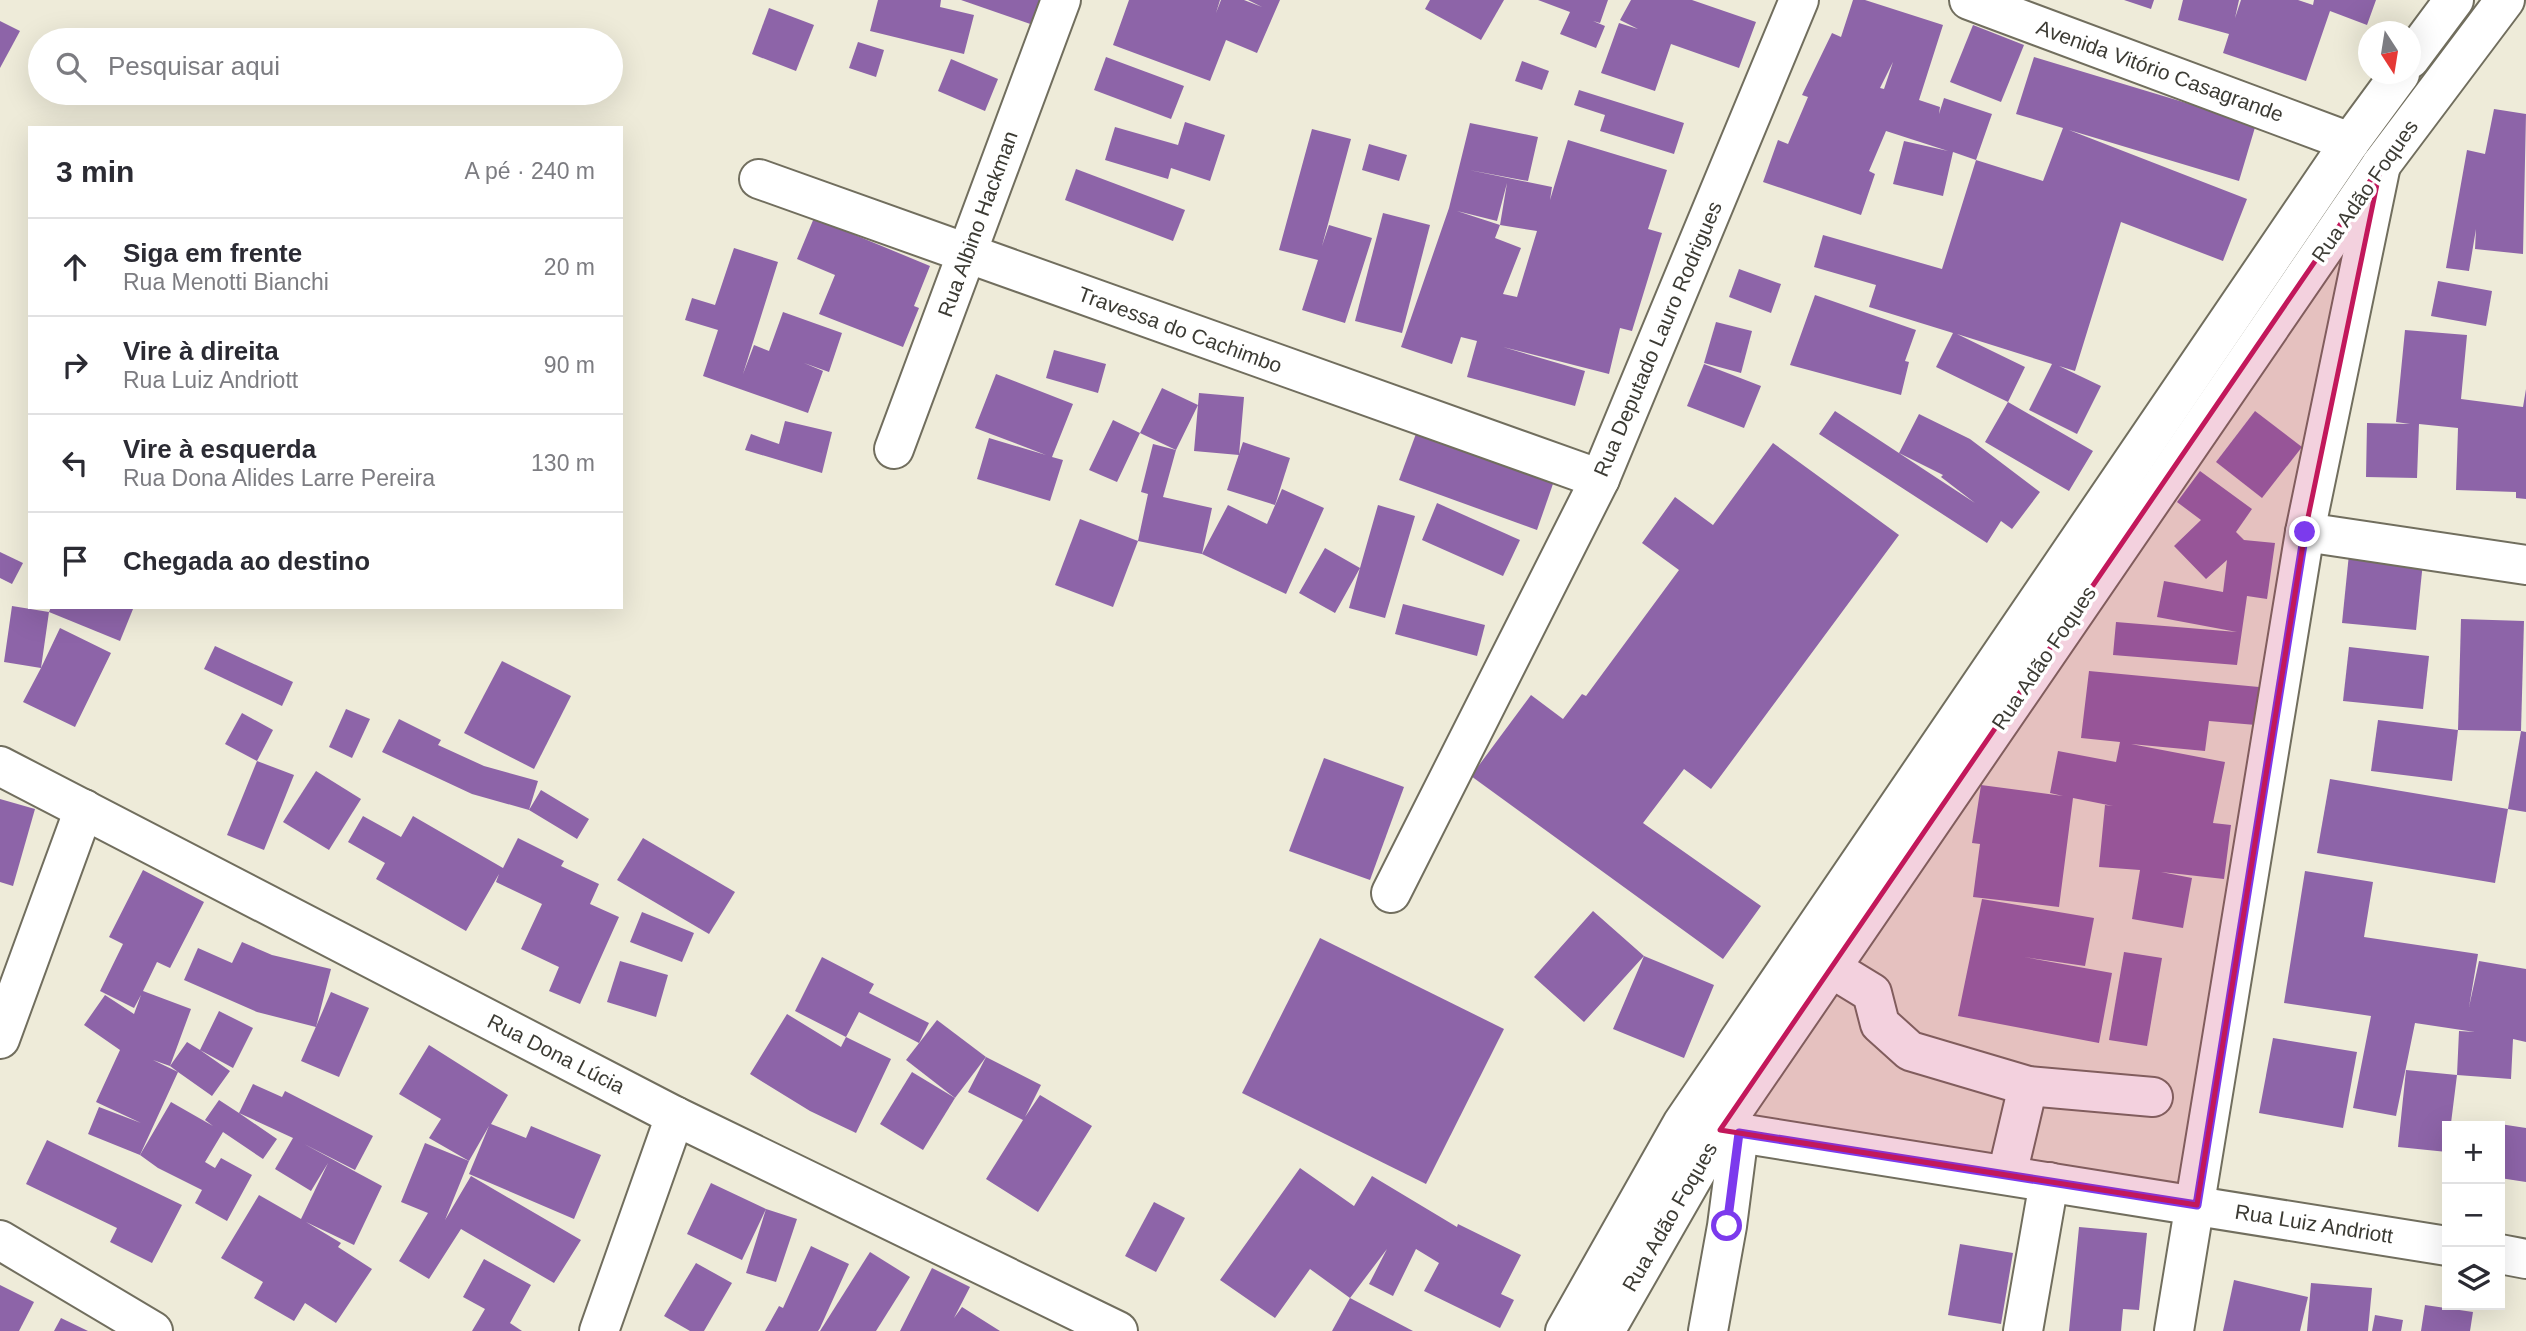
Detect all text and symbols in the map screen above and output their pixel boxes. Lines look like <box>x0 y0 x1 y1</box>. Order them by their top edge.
street label: Avenida Vitório Casagrande <box>2034 15 2287 126</box>
north arrow <box>2358 21 2421 84</box>
search box <box>28 28 623 105</box>
icon: search <box>52 48 90 86</box>
text: Pesquisar aqui <box>108 51 280 81</box>
street label: Rua Adão Foques <box>2307 115 2422 266</box>
street label: Rua Albino Hackman <box>933 128 1022 320</box>
text: 3 min <box>56 155 134 188</box>
text: A pé · 240 m <box>465 158 595 184</box>
street label: Rua Deputado Lauro Rodrigues <box>1589 198 1726 480</box>
text: Siga em frente <box>123 238 302 268</box>
icon: ahead <box>56 248 94 286</box>
text: 20 m <box>544 254 595 280</box>
text: Rua Menotti Bianchi <box>123 269 329 295</box>
street label: Travessa do Cachimbo <box>1075 282 1285 377</box>
text: Vire à direita <box>123 336 279 366</box>
icon: right <box>56 346 94 384</box>
text: 90 m <box>544 352 595 378</box>
text: Rua Luiz Andriott <box>123 367 298 393</box>
text: Vire à esquerda <box>123 434 316 464</box>
icon: left <box>56 444 94 482</box>
text: 130 m <box>531 450 595 476</box>
text: Rua Dona Alides Larre Pereira <box>123 465 435 491</box>
route end <box>2289 516 2320 547</box>
icon: arrive <box>56 542 94 580</box>
text: Chegada ao destino <box>123 546 370 576</box>
street label: Rua Adão Foques <box>1987 582 2100 734</box>
street label: Rua Dona Lúcia <box>484 1009 629 1098</box>
map controls <box>2442 1121 2505 1310</box>
button: + <box>2442 1121 2505 1184</box>
street label: Rua Adão Foques <box>1618 1138 1722 1295</box>
button: − <box>2442 1184 2505 1247</box>
street label: Rua Luiz Andriott <box>2233 1200 2395 1247</box>
route start <box>1711 1210 1742 1241</box>
button: layers <box>2442 1247 2505 1310</box>

